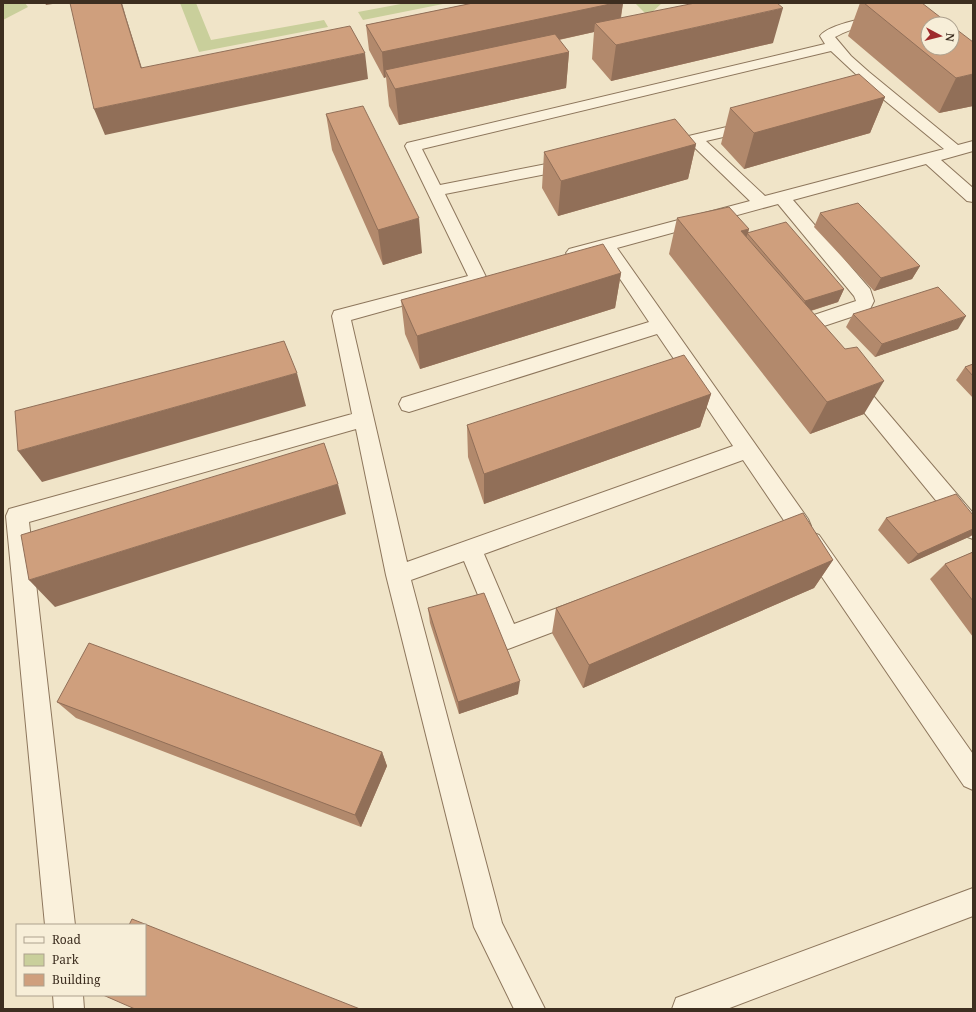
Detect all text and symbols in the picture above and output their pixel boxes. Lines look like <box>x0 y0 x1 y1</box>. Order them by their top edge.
north arrow <box>920 16 960 56</box>
text: N <box>942 32 958 43</box>
legend <box>16 924 146 996</box>
text: Road <box>52 931 82 948</box>
text: Park <box>52 951 80 968</box>
text: Building <box>52 971 101 988</box>

